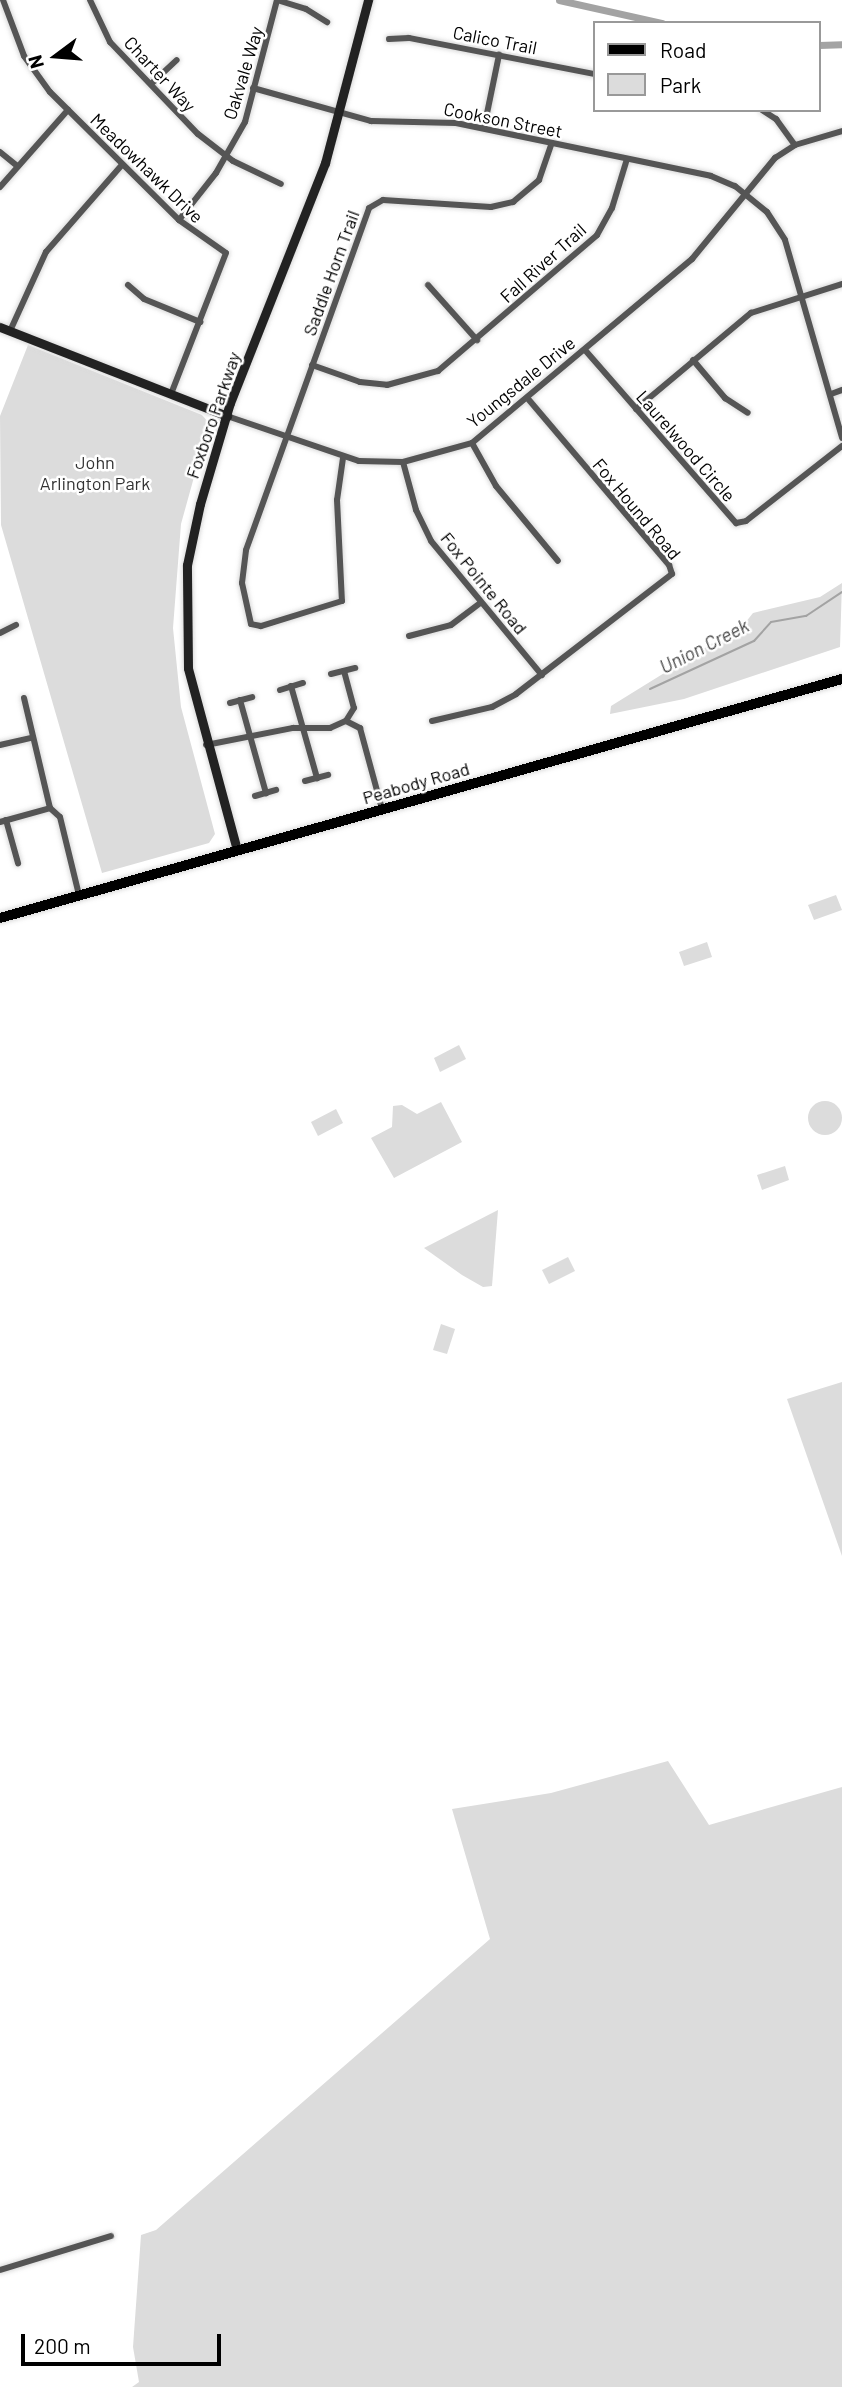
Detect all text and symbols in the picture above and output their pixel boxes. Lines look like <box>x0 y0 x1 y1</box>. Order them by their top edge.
north arrow <box>21 21 91 91</box>
street label: Calico Trail <box>451 21 539 59</box>
legend <box>594 21 821 112</box>
street label: Oakvale Way <box>219 24 267 122</box>
street label: Charter Way <box>120 32 200 116</box>
text: Road <box>660 37 706 62</box>
text: N <box>23 53 48 71</box>
text: Park <box>660 72 701 97</box>
street label: Cookson Street <box>442 98 564 142</box>
street label: Meadowhawk Drive <box>86 109 208 227</box>
street label: Saddle Horn Trail <box>298 207 364 339</box>
street label: Fall River Trail <box>496 219 590 307</box>
street label: Youngsdale Drive <box>463 332 579 432</box>
street label: Foxboro Parkway <box>181 349 245 481</box>
street label: Laurelwood Circle <box>632 386 740 506</box>
park label: John Arlington Park <box>40 452 150 494</box>
street label: Fox Hound Road <box>588 454 686 564</box>
street label: Fox Pointe Road <box>436 528 532 638</box>
water label: Union Creek <box>656 614 752 678</box>
street label: Peabody Road <box>360 757 472 809</box>
scale bar <box>24 2320 224 2364</box>
text: 200 m <box>34 2333 91 2358</box>

